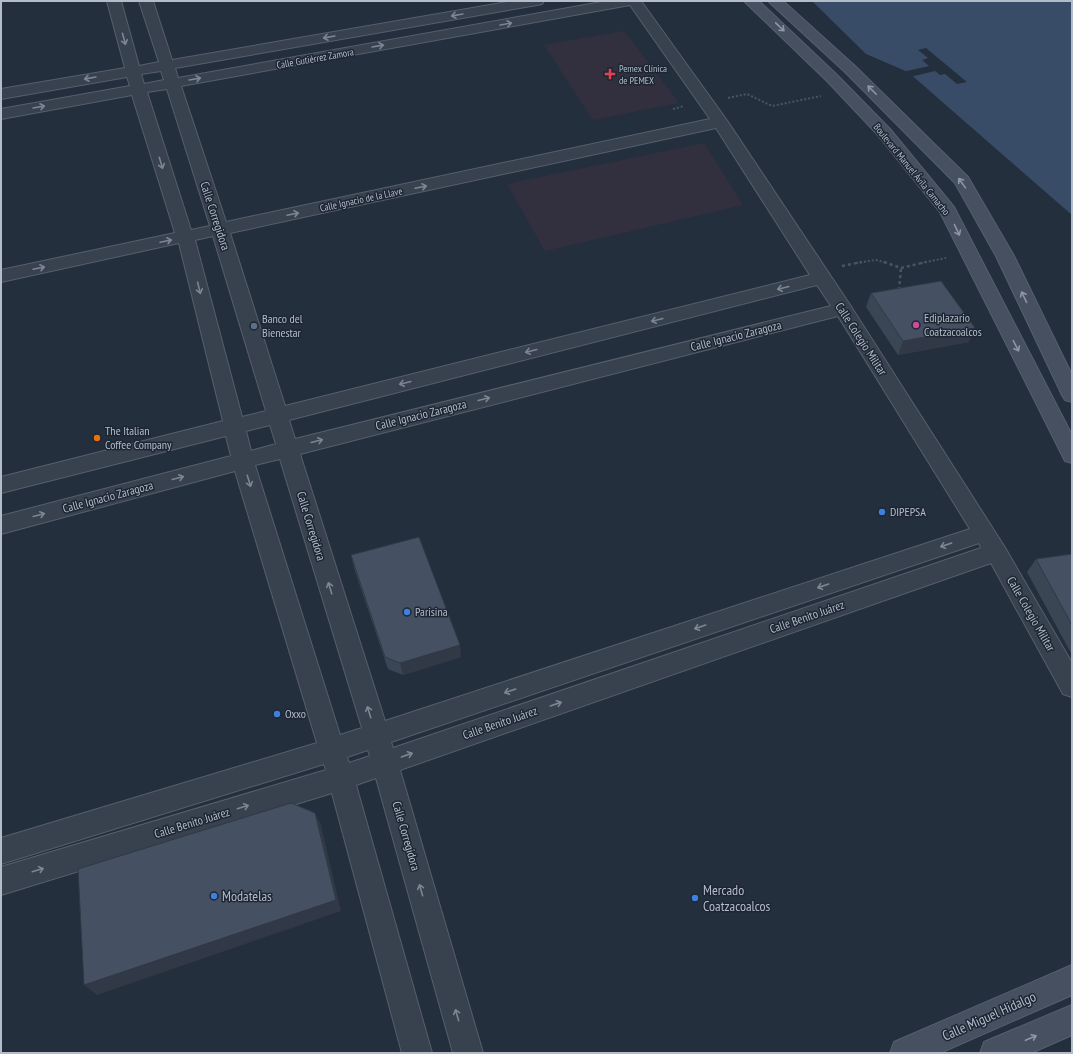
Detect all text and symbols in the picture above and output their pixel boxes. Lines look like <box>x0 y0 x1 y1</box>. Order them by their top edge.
one-way arrow <box>451 11 464 19</box>
one-way arrow <box>499 19 512 27</box>
one-way arrow <box>775 22 785 32</box>
one-way arrow <box>121 32 129 45</box>
one-way arrow <box>323 33 336 41</box>
one-way arrow <box>371 42 384 50</box>
street label: Calle Gutiérrez Zamora <box>275 45 355 72</box>
place label: Pemex Clínica de PEMEX <box>619 62 667 87</box>
marker: Pemex Clínica de PEMEX <box>604 68 616 80</box>
one-way arrow <box>84 75 97 83</box>
one-way arrow <box>188 75 201 83</box>
one-way arrow <box>867 85 877 95</box>
one-way arrow <box>32 103 45 111</box>
street label: Boulevard Manuel Ávila Camacho <box>871 121 953 218</box>
one-way arrow <box>158 157 165 170</box>
one-way arrow <box>958 178 967 189</box>
street label: Calle Corregidora <box>197 180 234 252</box>
one-way arrow <box>414 182 427 190</box>
street label: Calle Ignacio de la Llave <box>319 184 404 215</box>
one-way arrow <box>287 209 300 217</box>
one-way arrow <box>954 223 961 235</box>
one-way arrow <box>159 237 172 245</box>
one-way arrow <box>32 264 45 272</box>
one-way arrow <box>196 281 203 294</box>
one-way arrow <box>777 284 790 292</box>
one-way arrow <box>1020 292 1028 304</box>
street label: Calle Colegio Militar <box>832 300 891 379</box>
place label: Ediplazario Coatzacoalcos <box>924 310 982 339</box>
place label: Banco del Bienestar <box>262 311 303 340</box>
one-way arrow <box>651 316 664 324</box>
street label: Calle Ignacio Zaragoza <box>689 317 783 354</box>
marker: Ediplazario Coatzacoalcos <box>911 320 921 330</box>
marker: Banco del Bienestar <box>249 321 259 331</box>
one-way arrow <box>1013 339 1020 351</box>
one-way arrow <box>525 348 538 356</box>
one-way arrow <box>399 380 412 387</box>
one-way arrow <box>477 395 490 402</box>
street label: Calle Ignacio Zaragoza <box>374 396 468 433</box>
place label: The Italian Coffee Company <box>105 423 172 452</box>
marker: The Italian Coffee Company <box>92 433 102 443</box>
one-way arrow <box>310 437 323 444</box>
one-way arrow <box>171 474 184 481</box>
one-way arrow <box>246 475 254 487</box>
street label: Calle Ignacio Zaragoza <box>61 477 155 516</box>
street label: Calle Corregidora <box>294 490 329 562</box>
place label: DIPEPSA <box>890 504 926 519</box>
marker: DIPEPSA <box>877 507 887 517</box>
one-way arrow <box>32 511 45 518</box>
one-way arrow <box>940 542 953 549</box>
street label: Calle Colegio Militar <box>1004 574 1059 654</box>
one-way arrow <box>326 582 333 595</box>
one-way arrow <box>817 583 830 590</box>
street label: Calle Benito Juárez <box>768 597 846 636</box>
place label: Parisina <box>415 604 448 619</box>
marker: Parisina <box>402 607 412 617</box>
one-way arrow <box>694 624 706 632</box>
one-way arrow <box>504 688 517 695</box>
one-way arrow <box>550 699 562 707</box>
street label: Calle Benito Juárez <box>461 703 539 742</box>
place label: Oxxo <box>285 706 306 721</box>
one-way arrow <box>365 706 372 719</box>
marker: Oxxo <box>272 709 282 719</box>
one-way arrow <box>400 751 413 758</box>
street label: Calle Corregidora <box>389 800 424 872</box>
one-way arrow <box>236 803 249 810</box>
street label: Calle Benito Juárez <box>152 804 231 841</box>
one-way arrow <box>32 866 45 873</box>
place label: Mercado Coatzacoalcos <box>703 881 771 915</box>
one-way arrow <box>417 884 424 897</box>
place label: Modatelas <box>222 887 272 905</box>
marker: Modatelas <box>209 891 219 901</box>
marker: Mercado Coatzacoalcos <box>690 893 700 903</box>
street label: Calle Miguel Hidalgo <box>939 987 1039 1045</box>
one-way arrow <box>453 1009 460 1022</box>
one-way arrow <box>1025 1033 1037 1041</box>

